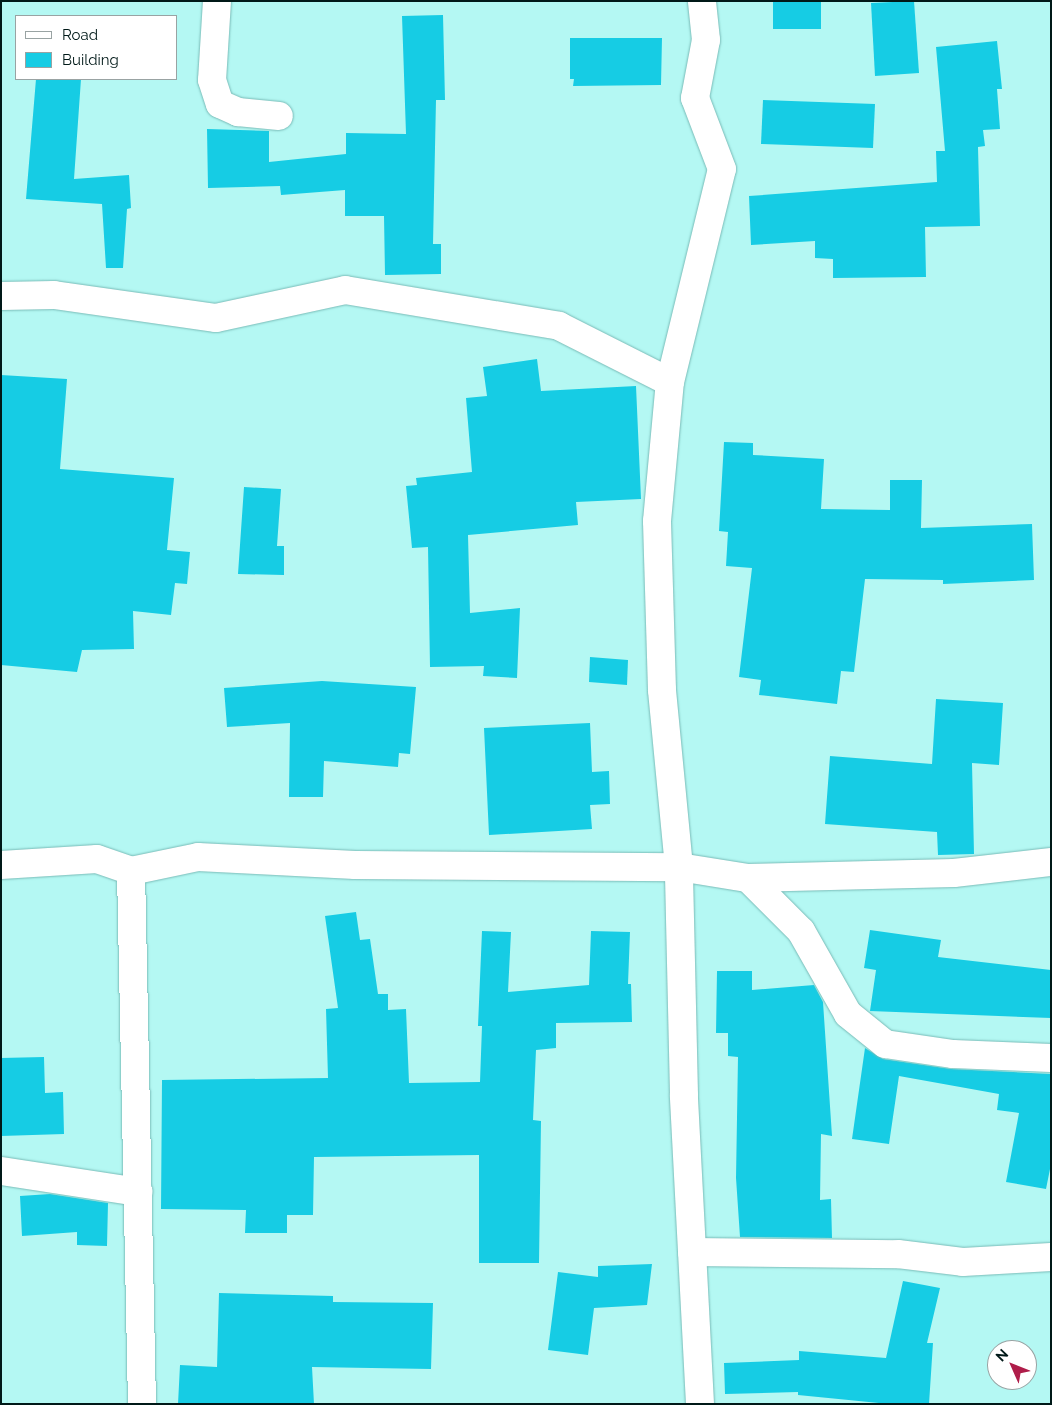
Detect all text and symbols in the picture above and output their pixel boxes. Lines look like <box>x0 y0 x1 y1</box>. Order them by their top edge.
legend <box>15 15 178 80</box>
text: Road <box>62 26 98 44</box>
text: Building <box>62 51 119 69</box>
north arrow <box>987 1340 1037 1390</box>
text: N <box>992 1346 1011 1365</box>

